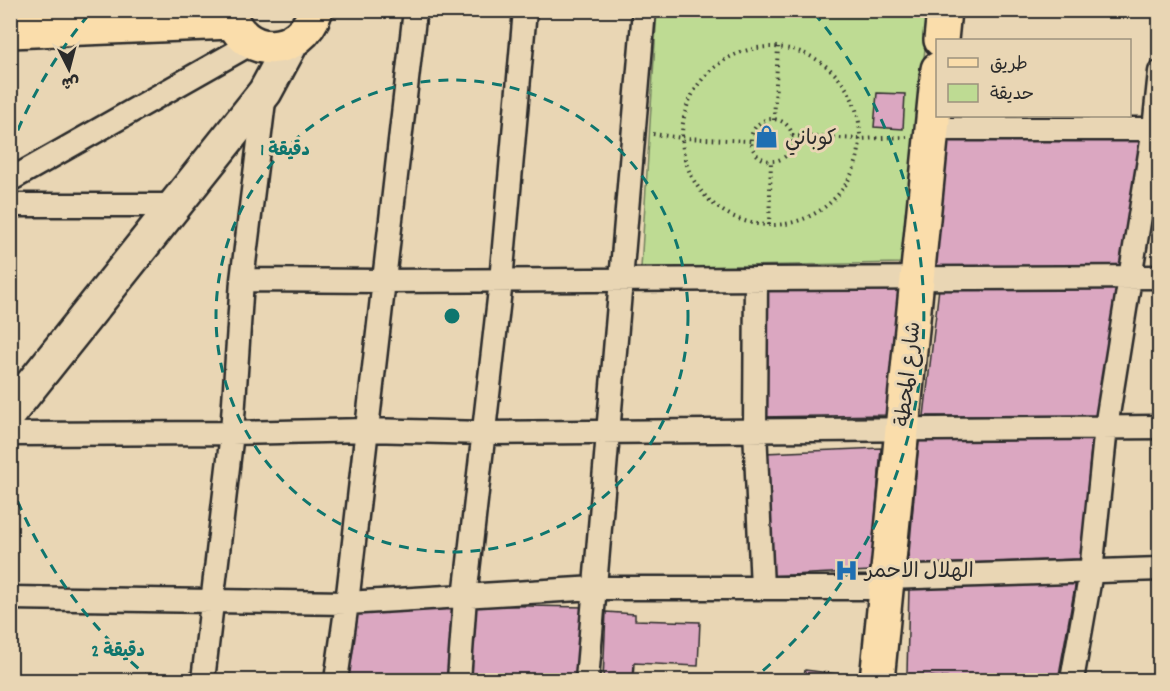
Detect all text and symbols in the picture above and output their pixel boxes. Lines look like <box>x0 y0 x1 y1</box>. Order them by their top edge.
north arrow <box>39 39 99 99</box>
legend <box>936 39 1131 117</box>
text: طريق <box>990 53 1028 78</box>
text: ش <box>60 69 80 94</box>
text: حديقة <box>990 83 1034 108</box>
shop icon: كوباني <box>754 124 780 150</box>
place label: كوباني <box>785 125 836 156</box>
text: 1 دقيقة <box>260 139 310 164</box>
centre of rings <box>442 306 462 326</box>
street label: شارع المحطة <box>890 320 930 428</box>
hospital icon: الهلال الاحمر <box>834 557 860 583</box>
place label: الهلال الاحمر <box>863 558 974 588</box>
text: 2 دقيقة <box>91 640 145 665</box>

